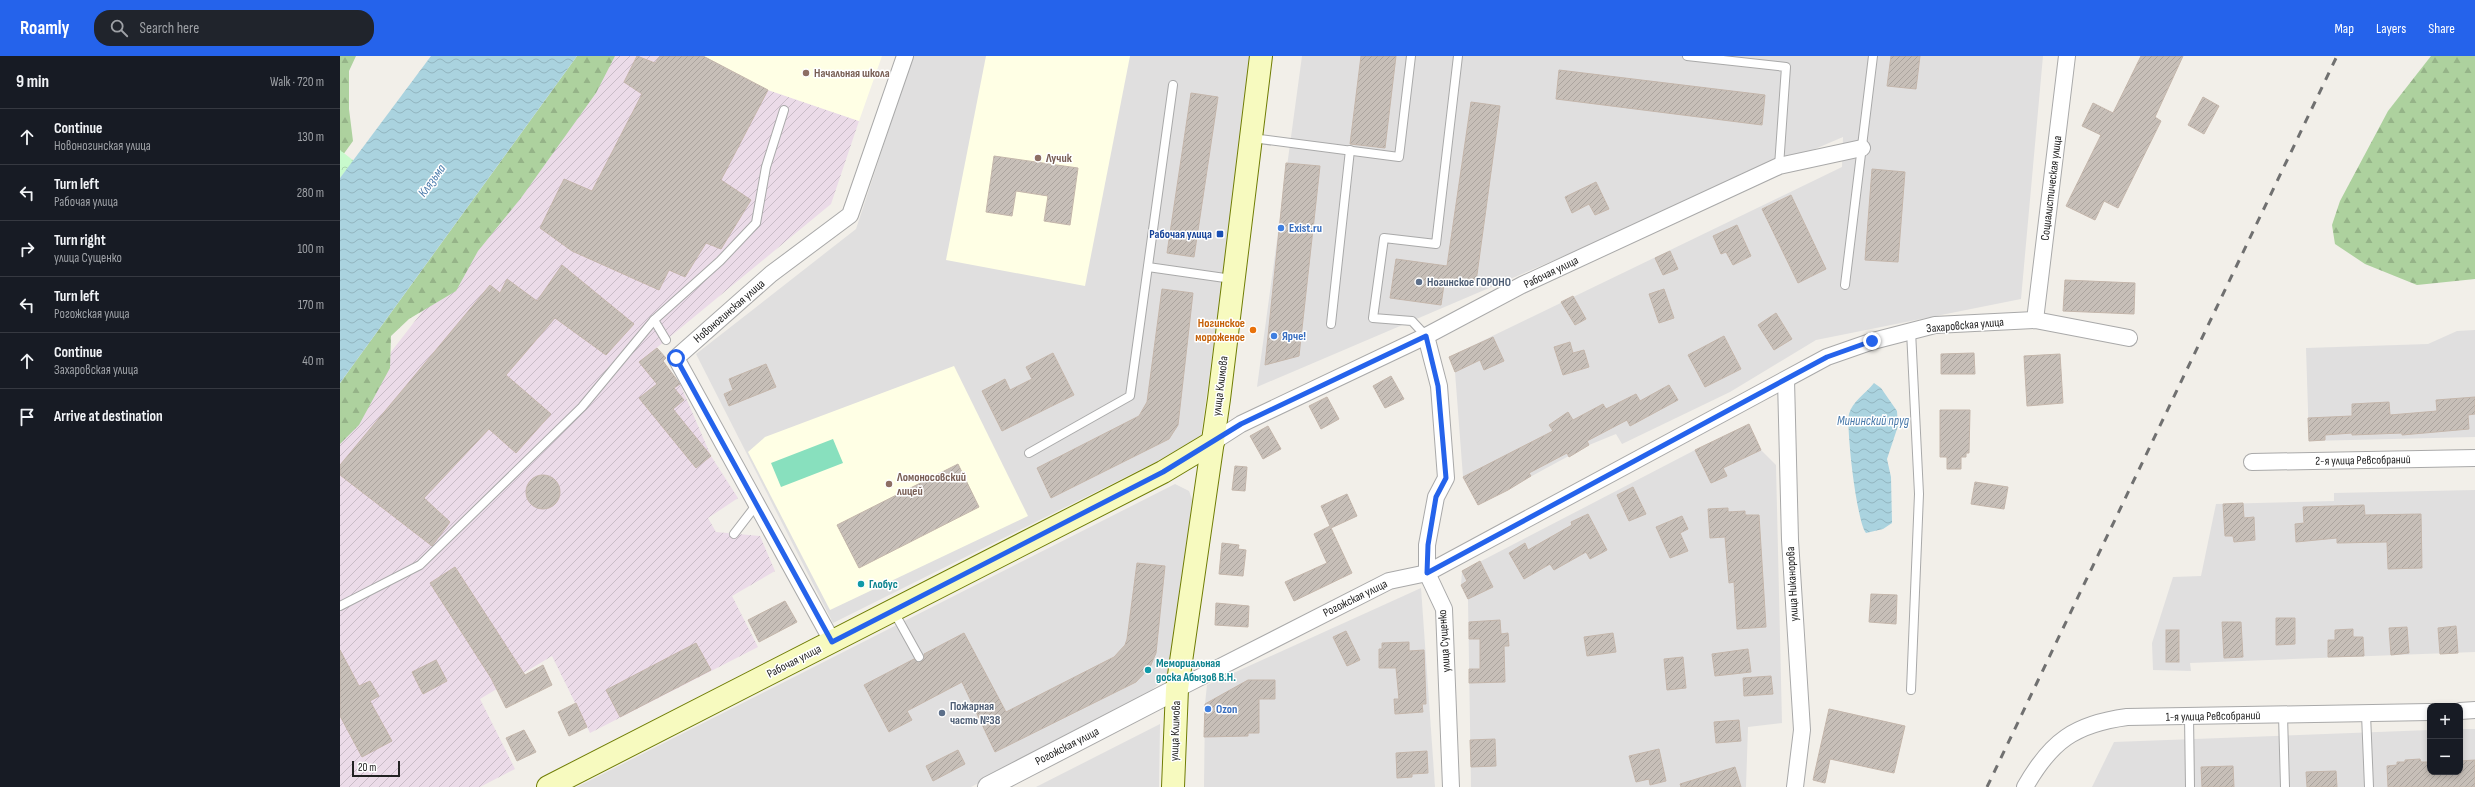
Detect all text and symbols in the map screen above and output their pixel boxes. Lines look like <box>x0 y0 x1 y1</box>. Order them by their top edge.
search box <box>94 10 374 46</box>
text: Roamly <box>20 17 70 40</box>
icon: search <box>108 17 130 39</box>
text: Search here <box>140 19 199 38</box>
text: Map <box>2334 20 2354 37</box>
text: Layers <box>2376 20 2406 37</box>
text: Share <box>2428 20 2455 37</box>
place label: Начальная школа <box>814 66 890 81</box>
marker: Начальная школа <box>801 68 811 78</box>
text: 9 min <box>16 72 49 92</box>
text: Walk · 720 m <box>270 74 324 90</box>
text: Continue <box>54 119 103 138</box>
icon: ahead <box>16 126 38 148</box>
text: 130 m <box>298 129 324 145</box>
street label: Социалистическая улица <box>2038 134 2065 241</box>
text: Новоногинская улица <box>54 138 151 154</box>
place label: Лучик <box>1045 151 1073 166</box>
marker: Лучик <box>1033 153 1043 163</box>
water label: Клязьма <box>415 161 449 200</box>
text: Turn left <box>54 175 99 194</box>
icon: left <box>16 182 38 204</box>
text: 280 m <box>297 185 324 201</box>
text: Рабочая улица <box>54 194 118 210</box>
place label: Exist.ru <box>1289 221 1322 236</box>
marker: Exist.ru <box>1276 223 1286 233</box>
place label: Рабочая улица <box>1149 227 1212 242</box>
marker: Рабочая улица <box>1215 229 1225 239</box>
text: Turn right <box>54 231 106 250</box>
icon: right <box>16 238 38 260</box>
text: 100 m <box>297 241 324 257</box>
text: улица Сущенко <box>54 250 122 266</box>
street label: Рабочая улица <box>1521 253 1581 292</box>
place label: Ногинское ГОРОНО <box>1427 275 1511 290</box>
street label: Новоногинская улица <box>691 276 768 346</box>
marker: Ногинское ГОРОНО <box>1414 277 1424 287</box>
text: Turn left <box>54 287 99 306</box>
icon: left <box>16 294 38 316</box>
text: 170 m <box>298 297 324 313</box>
text: Рогожская улица <box>54 306 130 322</box>
street label: Захаровская улица <box>1926 315 2005 336</box>
place label: Ногинское мороженое <box>1195 316 1245 345</box>
marker: Ногинское мороженое <box>1248 325 1258 335</box>
place label: Ярче! <box>1282 329 1306 344</box>
marker: Ярче! <box>1269 331 1279 341</box>
route end <box>1863 332 1881 350</box>
text: Continue <box>54 343 103 362</box>
route start <box>667 349 685 367</box>
icon: ahead <box>16 350 38 372</box>
text: 40 m <box>302 353 324 369</box>
street label: улица Климова <box>1209 355 1232 417</box>
text: Захаровская улица <box>54 362 138 378</box>
icon: arrive <box>16 406 38 428</box>
text: Arrive at destination <box>54 407 163 426</box>
water label: Мининский пруд <box>1837 413 1910 429</box>
street label: 2-я улица Ревсобраний <box>2315 452 2411 469</box>
place label: Ломоносовский лицей <box>896 470 966 499</box>
marker: Ломоносовский лицей <box>884 479 894 489</box>
street label: улица Никанорова <box>1783 546 1802 622</box>
street label: Рогожская улица <box>1321 576 1390 620</box>
place label: Глобус <box>869 577 898 592</box>
marker: Глобус <box>856 579 866 589</box>
street label: улица Сущенко <box>1435 609 1454 673</box>
street label: Рабочая улица <box>765 641 824 682</box>
place label: Мемориальная доска Абызов В.Н. <box>1156 656 1236 685</box>
marker: Мемориальная доска Абызов В.Н. <box>1143 665 1153 675</box>
place label: Пожарная часть №38 <box>950 699 1001 728</box>
street label: улица Климова <box>1167 700 1184 762</box>
place label: Ozon <box>1216 702 1237 717</box>
map controls <box>2427 703 2463 775</box>
button: + <box>2427 703 2463 739</box>
marker: Ozon <box>1203 704 1213 714</box>
marker: Пожарная часть №38 <box>937 708 947 718</box>
street label: 1-я улица Ревсобраний <box>2165 708 2261 725</box>
street label: Рогожская улица <box>1033 724 1102 769</box>
button: − <box>2427 739 2463 775</box>
scale bar <box>352 759 400 778</box>
text: 20 m <box>358 761 376 774</box>

